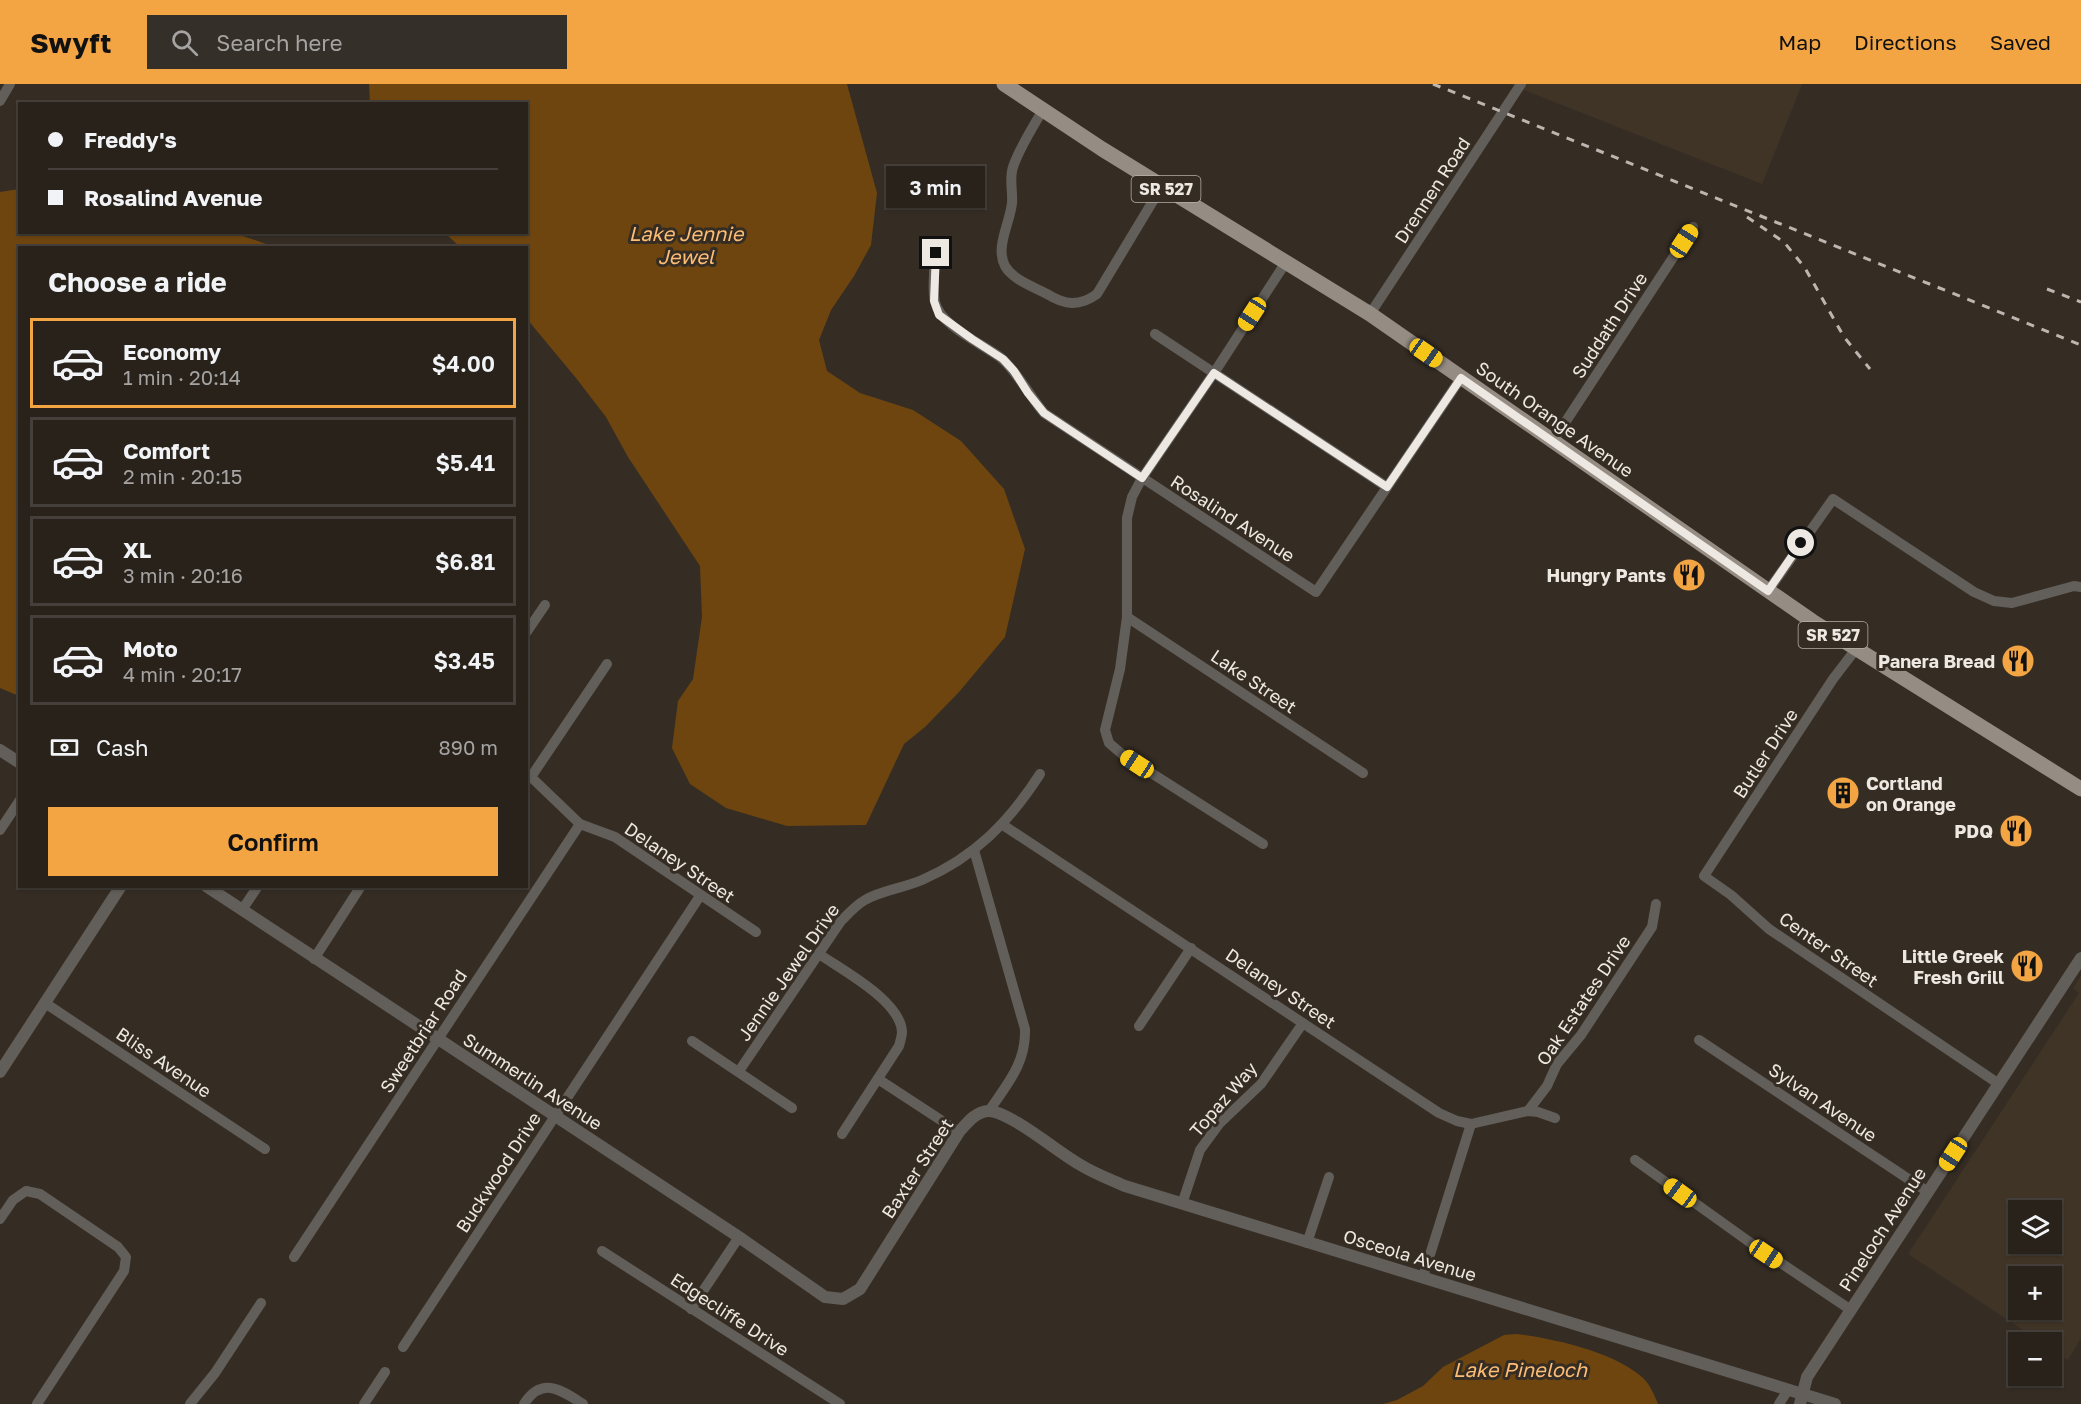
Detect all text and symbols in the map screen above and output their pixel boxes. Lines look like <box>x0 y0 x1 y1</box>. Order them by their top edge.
search box <box>147 15 567 69</box>
text: Swyft <box>30 26 111 59</box>
icon: search <box>168 26 201 59</box>
text: Search here <box>216 29 342 56</box>
text: Map <box>1778 29 1821 55</box>
text: Directions <box>1854 29 1957 55</box>
text: Saved <box>1990 29 2051 55</box>
text: Freddy's <box>84 126 177 153</box>
street label: Drennen Road <box>1390 133 1474 247</box>
callout: 3 min <box>886 166 986 208</box>
text: 3 min <box>909 175 962 199</box>
road number: SR 527 <box>1132 176 1200 202</box>
text: Rosalind Avenue <box>84 184 263 211</box>
water label: Lake Jennie Jewel <box>629 221 745 268</box>
car <box>1667 221 1701 261</box>
route end <box>922 239 949 266</box>
text: Choose a ride <box>48 266 227 298</box>
street label: Suddath Drive <box>1567 268 1651 382</box>
car <box>1235 294 1269 334</box>
car <box>1406 335 1446 371</box>
icon: car <box>51 336 105 390</box>
text: Economy <box>123 338 221 365</box>
text: $4.00 <box>432 350 495 377</box>
street label: South Orange Avenue <box>1472 356 1638 482</box>
text: 1 min · 20:14 <box>123 365 241 389</box>
icon: car <box>51 435 105 489</box>
text: Comfort <box>123 437 210 464</box>
text: $5.41 <box>436 449 495 476</box>
text: 2 min · 20:15 <box>123 464 242 488</box>
street label: Rosalind Avenue <box>1167 470 1299 566</box>
route start <box>1787 529 1814 556</box>
icon: car <box>51 534 105 588</box>
text: XL <box>123 536 151 563</box>
text: $6.81 <box>435 548 495 575</box>
restaurant icon: Hungry Pants <box>1671 557 1707 593</box>
text: 3 min · 20:16 <box>123 563 243 587</box>
place label: Hungry Pants <box>1546 564 1666 586</box>
road number: SR 527 <box>1798 622 1868 648</box>
icon: car <box>51 633 105 687</box>
text: Moto <box>123 635 178 662</box>
restaurant icon: Panera Bread <box>2000 643 2036 679</box>
street label: Lake Street <box>1207 644 1301 718</box>
text: $3.45 <box>433 647 495 674</box>
place label: Panera Bread <box>1878 650 1995 672</box>
text: 4 min · 20:17 <box>123 662 242 686</box>
street label: Butler Drive <box>1728 704 1802 802</box>
icon: cash <box>48 731 81 764</box>
text: Cash <box>96 734 149 761</box>
text: 890 m <box>439 735 498 759</box>
car <box>1117 747 1157 781</box>
place label: Cortland on Orange <box>1866 772 1956 815</box>
building icon: Cortland on Orange <box>1825 775 1861 811</box>
button: Confirm <box>48 807 498 876</box>
restaurant icon: PDQ <box>1998 813 2034 849</box>
street label: Delaney Street <box>621 817 739 907</box>
place label: PDQ <box>1954 820 1993 842</box>
street label: Jennie Jewel Drive <box>732 899 844 1045</box>
street label: Center Street <box>1775 907 1883 991</box>
street label: Oak Estates Drive <box>1531 931 1635 1069</box>
street label: Delaney Street <box>1222 943 1340 1033</box>
place label: Little Greek Fresh Grill <box>1902 945 2005 988</box>
restaurant icon: Little Greek Fresh Grill <box>2009 948 2045 984</box>
street label: Sweetbriar Road <box>375 965 471 1097</box>
street label: Bliss Avenue <box>112 1022 216 1102</box>
street label: Summerlin Avenue <box>459 1028 607 1134</box>
street label: Topaz Way <box>1185 1057 1261 1141</box>
street label: Sylvan Avenue <box>1765 1058 1881 1146</box>
street label: Buckwood Drive <box>451 1108 545 1236</box>
street label: Baxter Street <box>876 1114 958 1222</box>
car <box>1936 1134 1970 1174</box>
street label: Pineloch Avenue <box>1834 1163 1930 1295</box>
car <box>1660 1175 1700 1211</box>
map controls <box>2008 1200 2062 1386</box>
button: layers <box>2008 1200 2062 1254</box>
street label: Osceola Avenue <box>1341 1224 1479 1286</box>
car <box>1746 1236 1786 1272</box>
button: + <box>2008 1266 2062 1320</box>
street label: Edgecliffe Drive <box>667 1268 793 1360</box>
button: − <box>2008 1332 2062 1386</box>
water label: Lake Pineloch <box>1453 1357 1588 1381</box>

